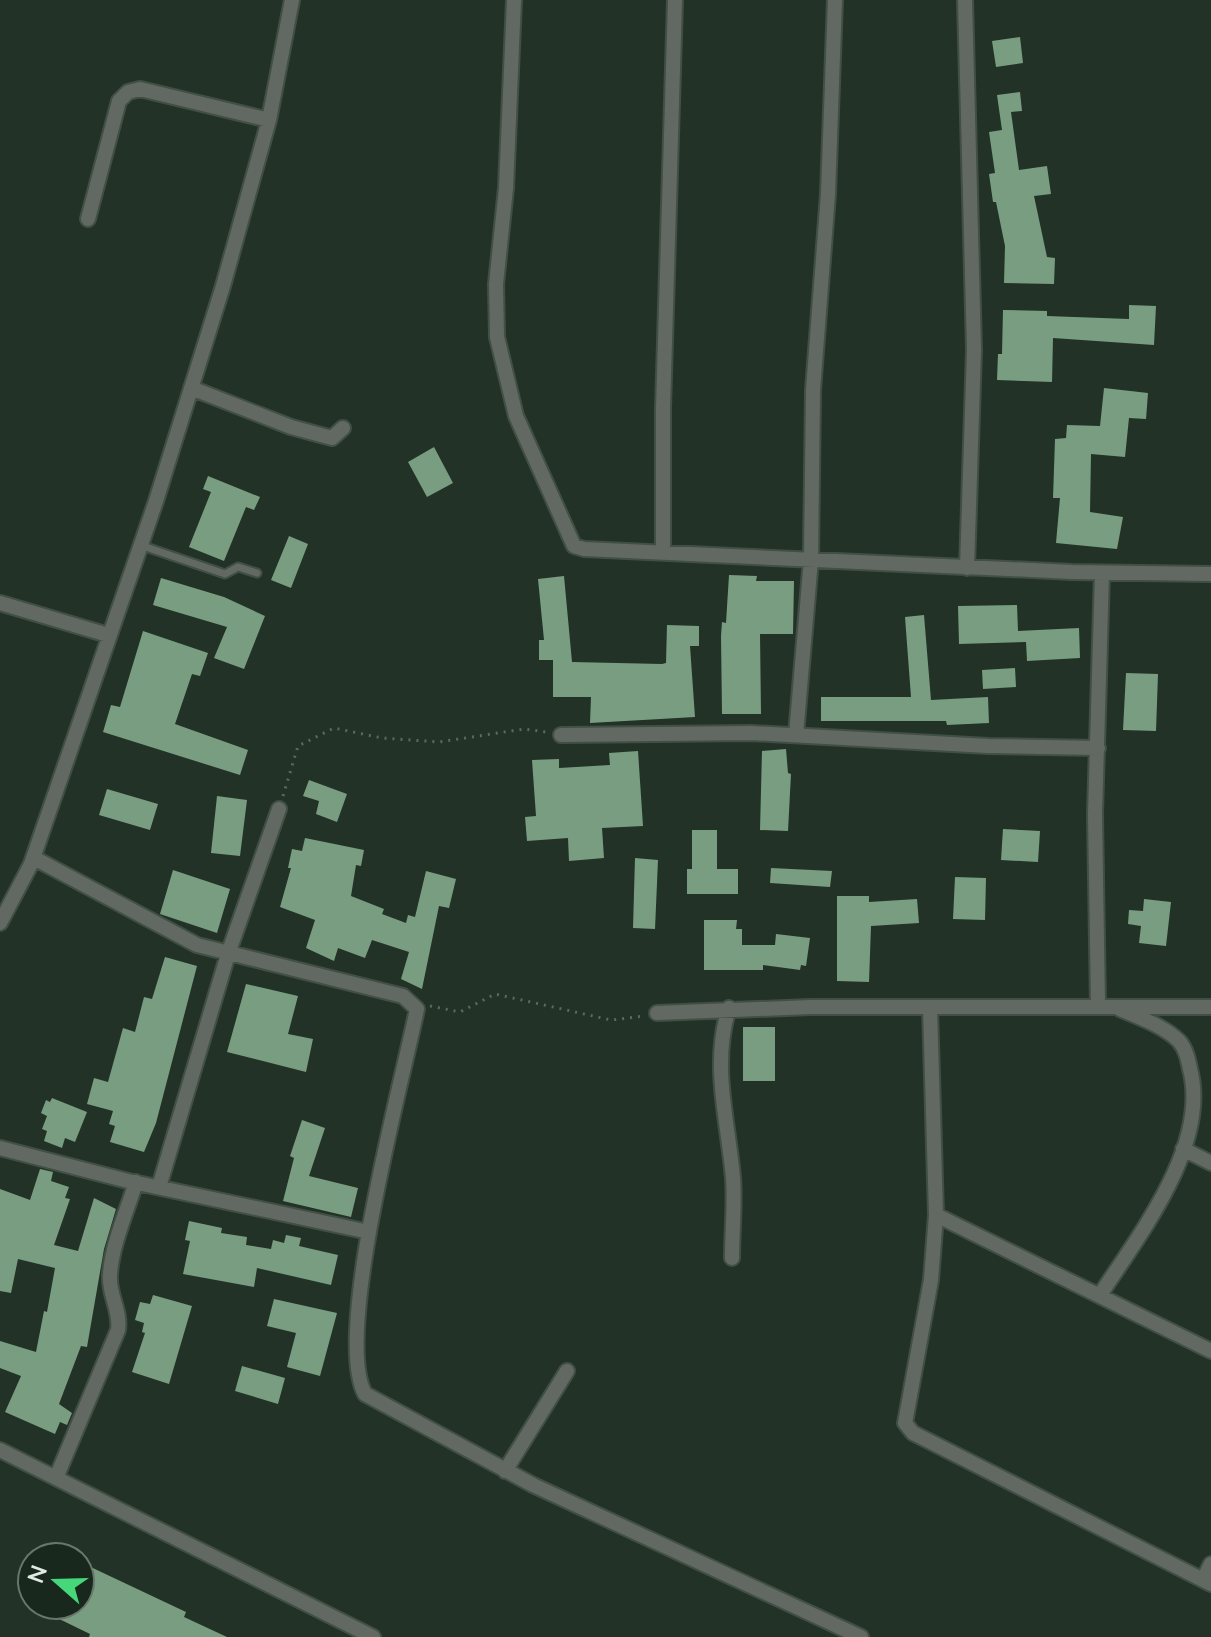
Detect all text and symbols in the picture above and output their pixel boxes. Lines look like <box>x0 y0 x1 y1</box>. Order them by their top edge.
north arrow <box>16 1541 96 1621</box>
text: N <box>21 1561 52 1587</box>

